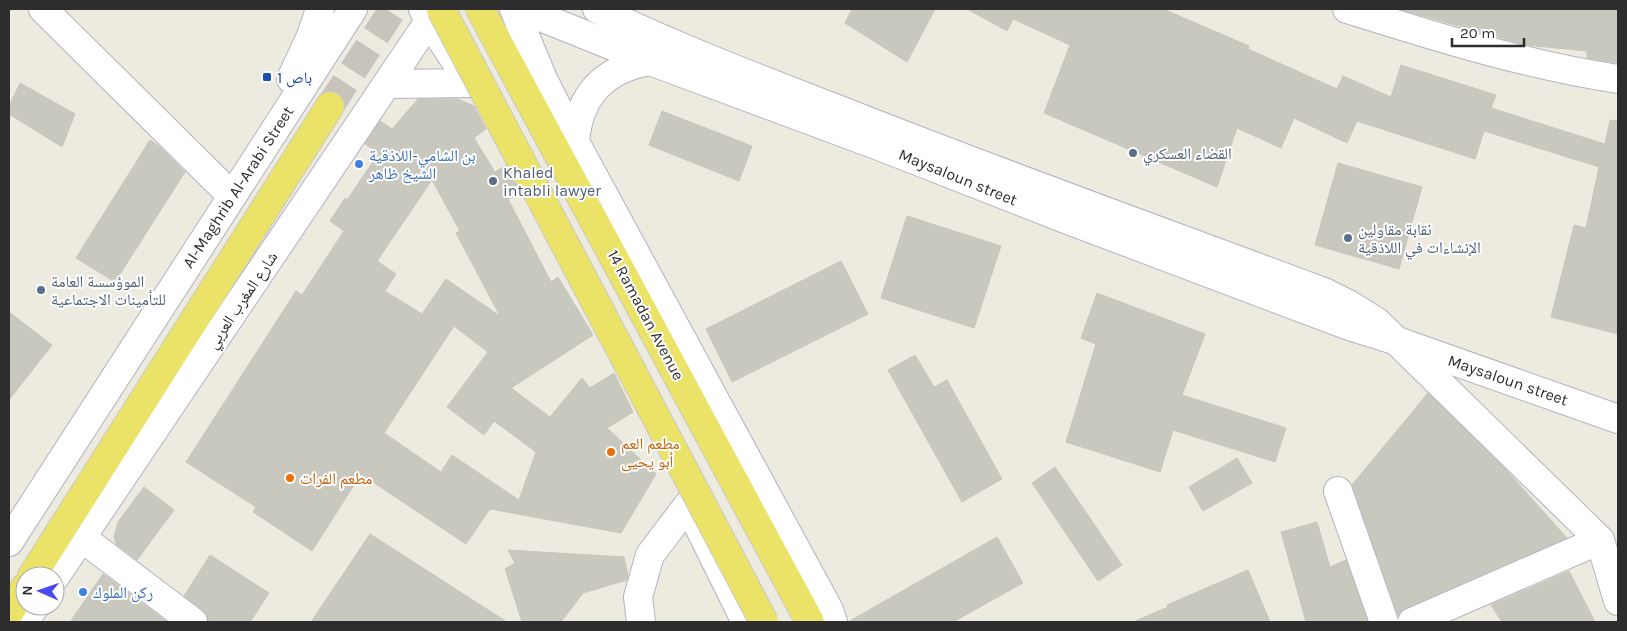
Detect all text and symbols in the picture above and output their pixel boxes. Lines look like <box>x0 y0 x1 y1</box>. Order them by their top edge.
scale bar <box>1452 15 1524 47</box>
text: 20 m <box>1460 24 1495 42</box>
place label: باص 1 <box>277 68 312 88</box>
marker: باص 1 <box>261 71 273 83</box>
street label: Al-Maghrib Al-Arabi Street <box>179 103 297 271</box>
place label: القضاء العسكري <box>1143 144 1232 166</box>
street label: Maysaloun street <box>896 145 1020 209</box>
place label: بن الشامي-اللاذقية الشيخ ظاهر <box>368 146 476 184</box>
marker: القضاء العسكري <box>1127 147 1139 159</box>
marker: بن الشامي-اللاذقية الشيخ ظاهر <box>353 158 365 170</box>
place label: Khaled intabli lawyer <box>503 163 601 200</box>
marker: Khaled intabli lawyer <box>487 175 499 187</box>
place label: نقابة مقاولين الإنشاءات في اللاذقية <box>1358 220 1481 260</box>
marker: نقابة مقاولين الإنشاءات في اللاذقية <box>1342 232 1354 244</box>
street label: 14 Ramadan Avenue <box>604 247 688 383</box>
street label: شارع المغرب العربي <box>203 248 284 354</box>
place label: الموؤسسة العامة للتأمينات الاجتماعية <box>51 272 166 309</box>
marker: الموؤسسة العامة للتأمينات الاجتماعية <box>35 284 47 296</box>
street label: Maysaloun street <box>1445 350 1571 410</box>
place label: مطعم العم أبو يحيى <box>621 434 680 472</box>
marker: مطعم العم أبو يحيى <box>605 446 617 458</box>
place label: مطعم الفرات <box>300 469 372 489</box>
marker: مطعم الفرات <box>284 472 296 484</box>
north arrow <box>15 566 65 616</box>
place label: ركن الملوك <box>93 583 153 603</box>
text: N <box>19 585 36 596</box>
marker: ركن الملوك <box>77 586 89 598</box>

